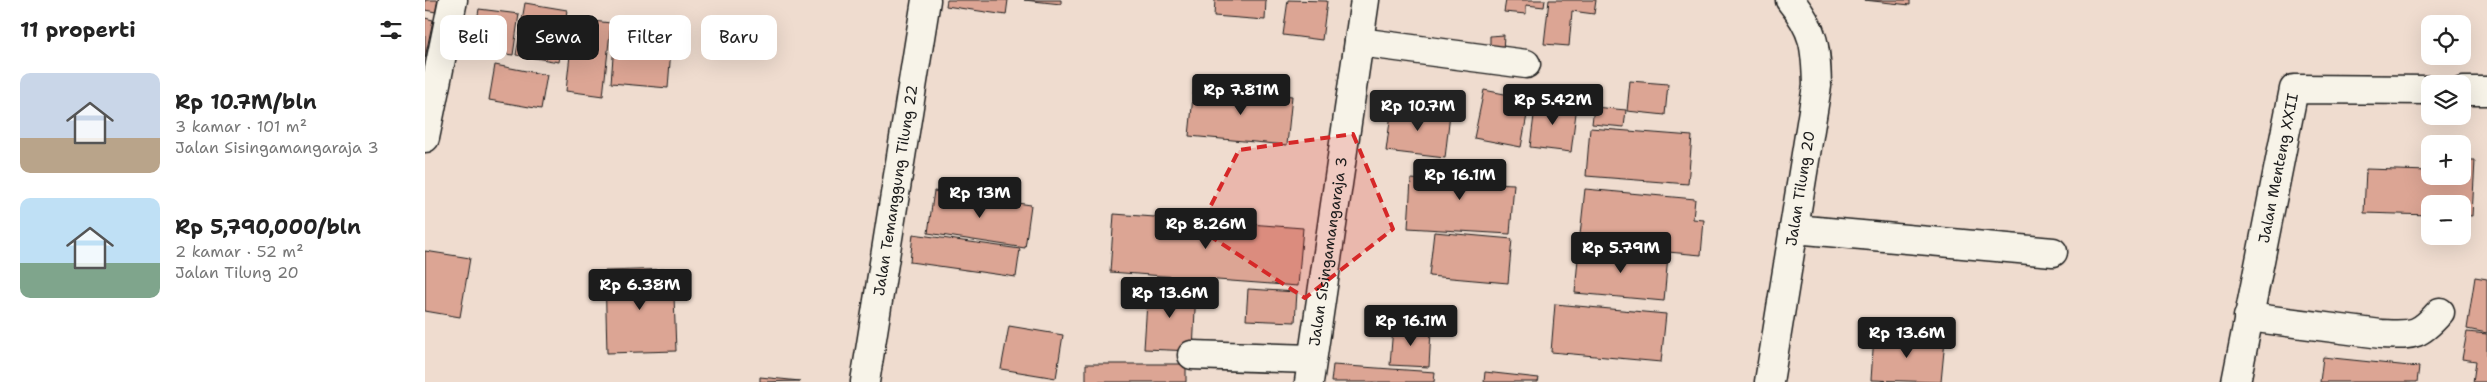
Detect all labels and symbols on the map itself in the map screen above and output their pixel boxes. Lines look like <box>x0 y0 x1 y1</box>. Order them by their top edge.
pin: Rp 7.81M <box>1189 74 1293 116</box>
street label: Jalan Temanggung Tilung 22 <box>869 84 922 297</box>
pin: Rp 5.42M <box>1501 84 1605 126</box>
pin: Rp 10.7M <box>1366 90 1470 132</box>
street label: Jalan Menteng XXII <box>2254 91 2303 245</box>
street label: Jalan Tilung 20 <box>1781 130 1820 247</box>
street label: Jalan Sisingamangaraja 3 <box>1304 155 1352 347</box>
pin: Rp 16.1M <box>1408 158 1512 201</box>
pin: Rp 13M <box>939 176 1021 219</box>
pin: Rp 8.26M <box>1154 208 1258 250</box>
pin: Rp 5.79M <box>1569 232 1673 274</box>
pin: Rp 6.38M <box>588 268 692 311</box>
pin: Rp 13.6M <box>1118 276 1222 319</box>
pin: Rp 16.1M <box>1359 304 1463 347</box>
pin: Rp 13.6M <box>1855 316 1959 359</box>

